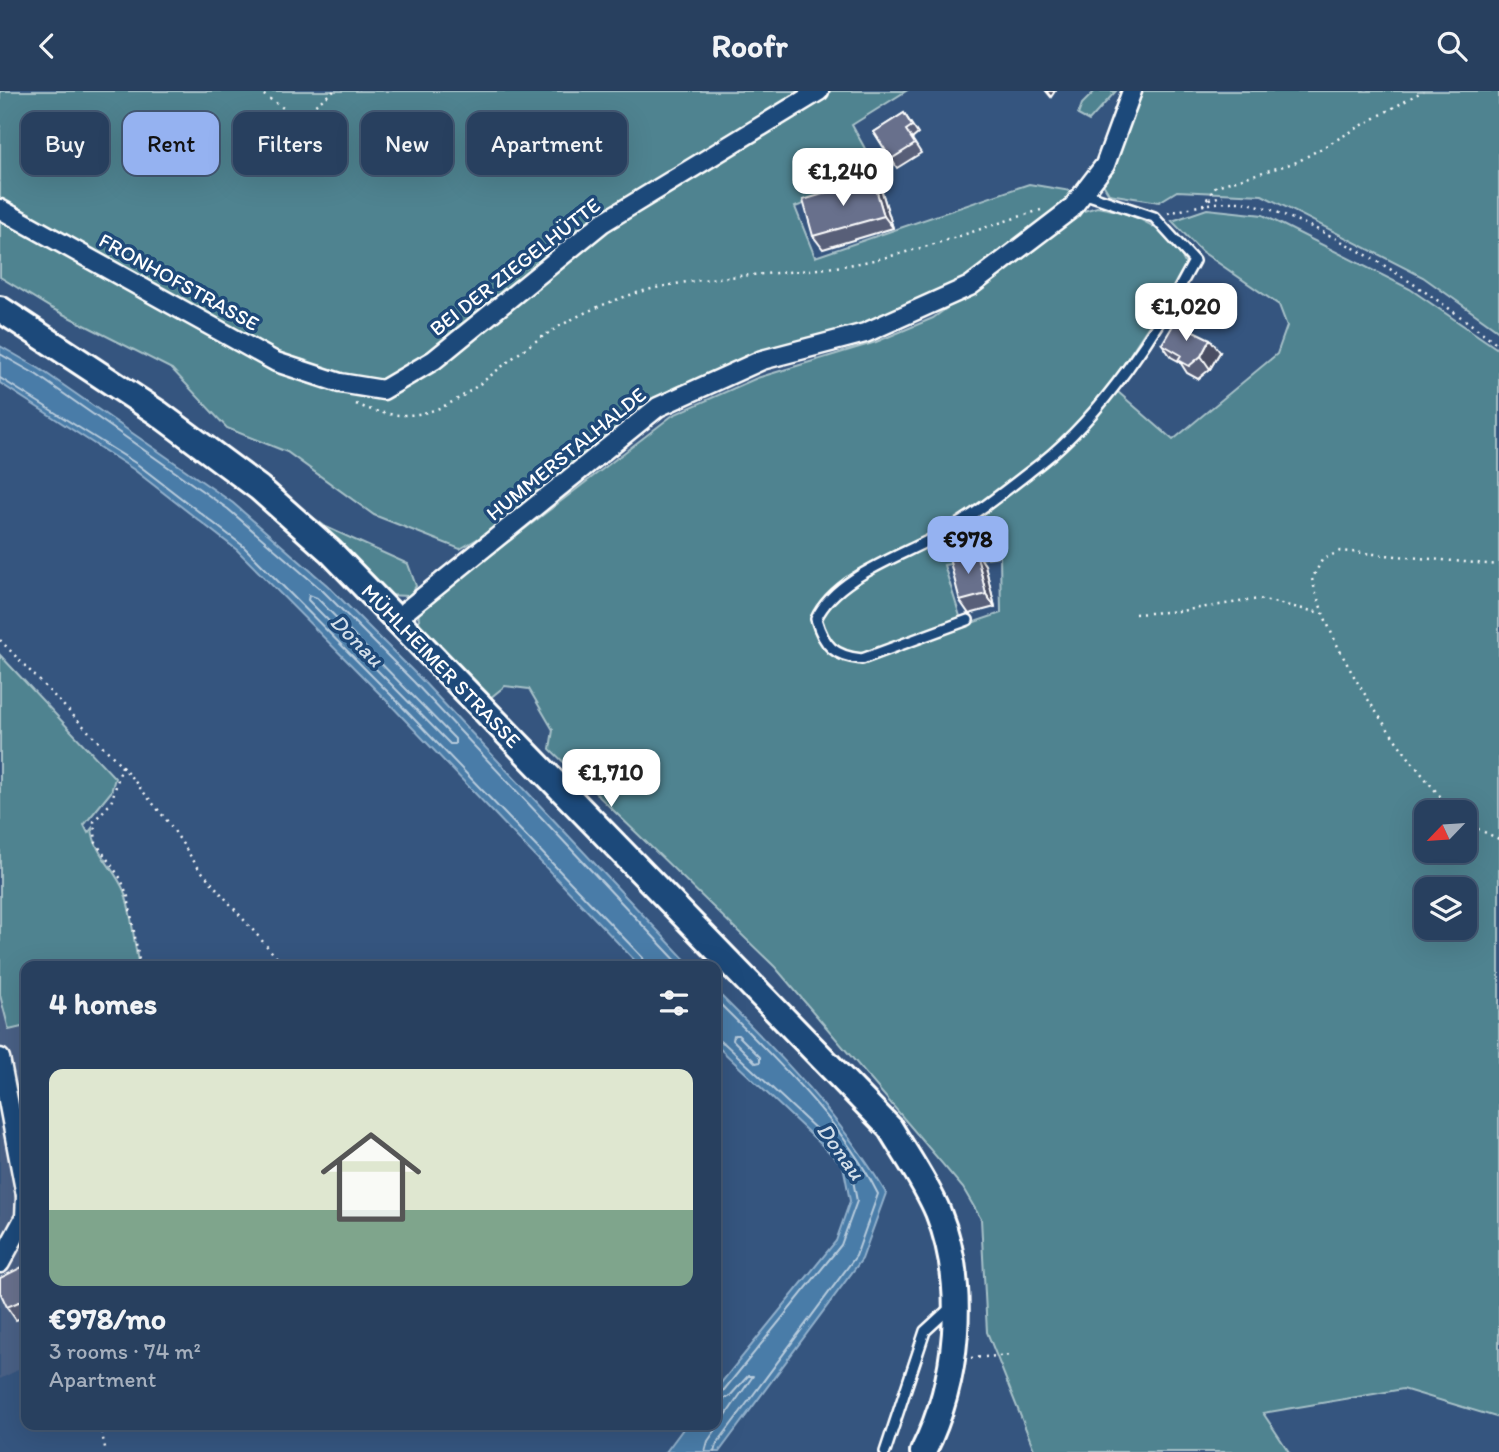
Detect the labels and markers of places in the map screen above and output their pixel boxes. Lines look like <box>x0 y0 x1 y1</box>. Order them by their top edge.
pin: €1,240 <box>786 149 900 208</box>
pin: €1,020 <box>1129 283 1243 343</box>
pin: €978 <box>927 517 1009 576</box>
pin: €1,710 <box>554 749 668 809</box>

